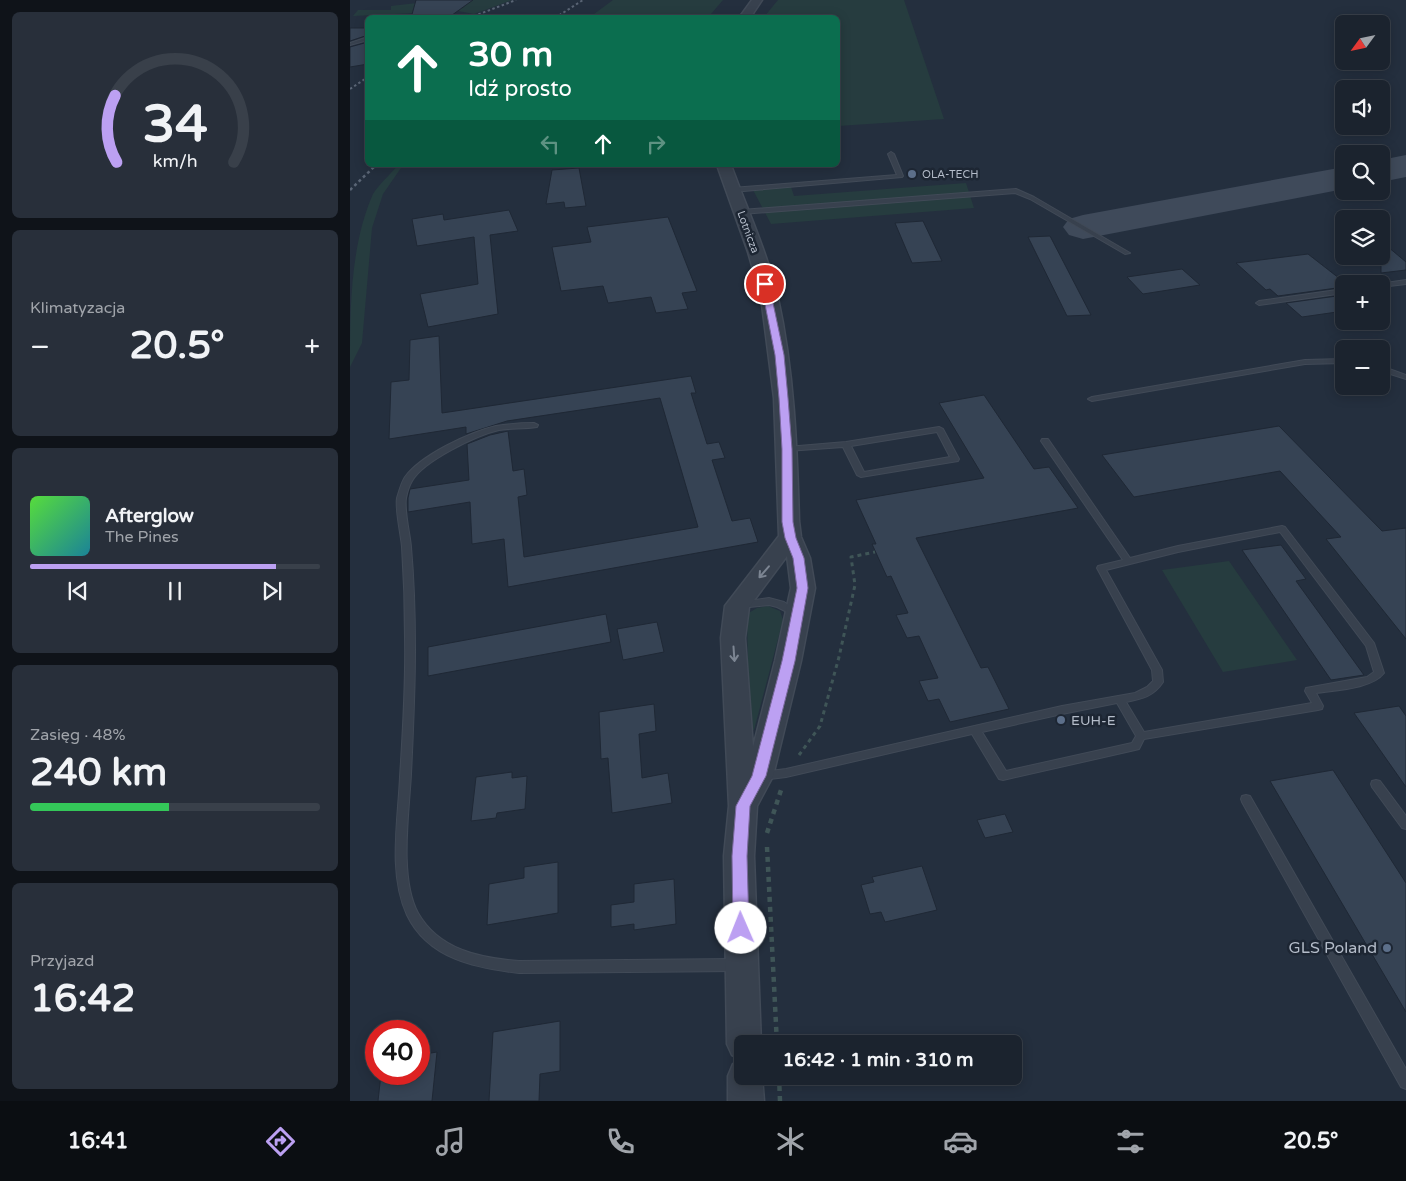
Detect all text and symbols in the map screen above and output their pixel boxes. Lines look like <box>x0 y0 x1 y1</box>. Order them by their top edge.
north arrow <box>1335 15 1390 70</box>
map controls <box>1335 15 1390 395</box>
text: 30 m <box>468 34 553 76</box>
icon: ahead <box>385 35 450 100</box>
text: Idź prosto <box>468 76 572 102</box>
button: sound <box>1335 80 1390 135</box>
text: 34 <box>142 93 208 156</box>
icon: left <box>536 130 564 158</box>
icon: ahead <box>589 130 617 158</box>
icon: right <box>642 130 670 158</box>
button: search <box>1335 145 1390 200</box>
text: km/h <box>153 151 197 172</box>
marker: OLA-TECH <box>906 168 918 180</box>
place label: OLA-TECH <box>922 168 978 181</box>
street label: Lotnicza <box>734 209 762 255</box>
button: layers <box>1335 210 1390 265</box>
pin <box>744 263 786 305</box>
icon: arrive <box>751 270 779 298</box>
button: + <box>1335 275 1390 330</box>
text: Klimatyzacja <box>30 298 125 318</box>
text: 20.5° <box>130 323 225 369</box>
text: − <box>30 330 50 364</box>
text: + <box>304 330 320 364</box>
button: − <box>1335 340 1390 395</box>
text: Afterglow <box>105 505 194 527</box>
text: The Pines <box>105 527 179 547</box>
one-way arrow <box>759 565 770 578</box>
icon: previous <box>64 577 92 605</box>
icon: pause <box>161 577 189 605</box>
icon: next <box>258 577 286 605</box>
one-way arrow <box>729 646 738 662</box>
place label: EUH-E <box>1071 712 1116 729</box>
marker: EUH-E <box>1055 714 1067 726</box>
text: Zasięg · 48% <box>30 725 126 745</box>
text: 240 km <box>30 750 167 796</box>
position arrow <box>714 901 766 953</box>
place label: GLS Poland <box>1289 938 1377 958</box>
marker: GLS Poland <box>1381 942 1393 954</box>
text: Przyjazd <box>30 951 94 971</box>
text: 16:42 <box>30 976 135 1022</box>
speed limit sign: 40 <box>365 1020 430 1085</box>
text: 16:42 · 1 min · 310 m <box>782 1049 974 1071</box>
icon: directions <box>263 1124 298 1159</box>
icon: music <box>433 1124 468 1159</box>
icon: phone <box>603 1124 638 1159</box>
icon: climate <box>773 1124 808 1159</box>
icon: car <box>943 1124 978 1159</box>
icon: filters <box>1113 1124 1148 1159</box>
text: 16:41 <box>67 1128 128 1154</box>
text: 20.5° <box>1283 1128 1338 1154</box>

